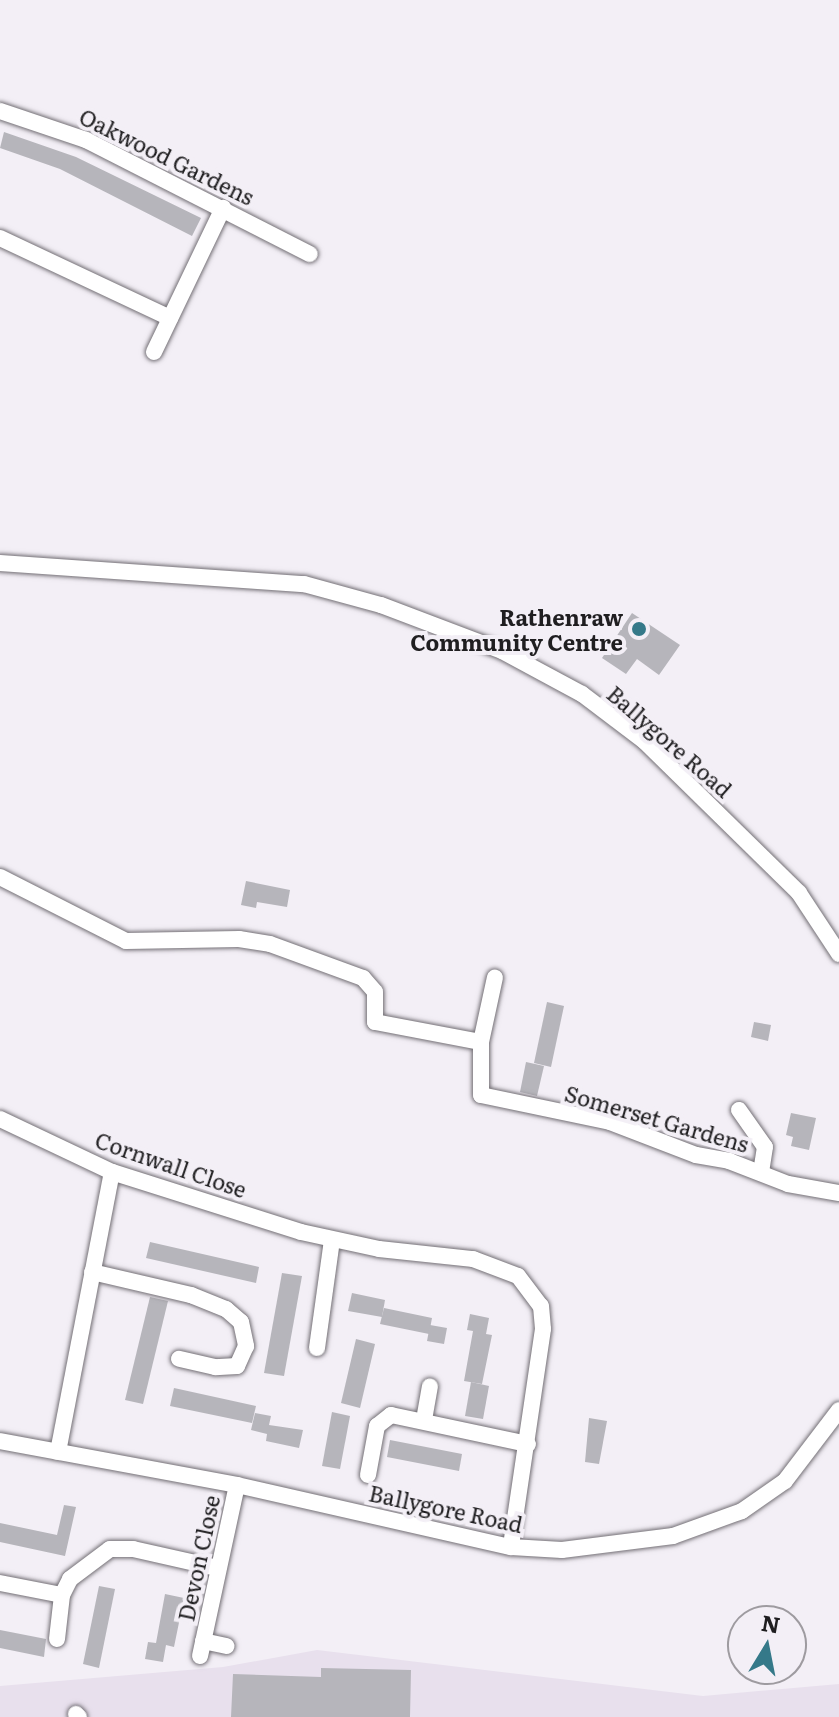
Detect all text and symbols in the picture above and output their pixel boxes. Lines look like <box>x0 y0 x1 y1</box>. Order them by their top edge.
street label: Oakwood Gardens <box>75 102 259 210</box>
place label: Rathenraw Community Centre <box>410 603 623 654</box>
marker: Rathenraw Community Centre <box>630 620 648 638</box>
street label: Ballygore Road <box>602 680 738 802</box>
street label: Somerset Gardens <box>562 1079 752 1157</box>
street label: Cornwall Close <box>92 1126 250 1202</box>
street label: Ballygore Road <box>367 1479 525 1537</box>
street label: Devon Close <box>172 1493 224 1623</box>
north arrow <box>727 1605 807 1685</box>
text: N <box>759 1605 783 1641</box>

